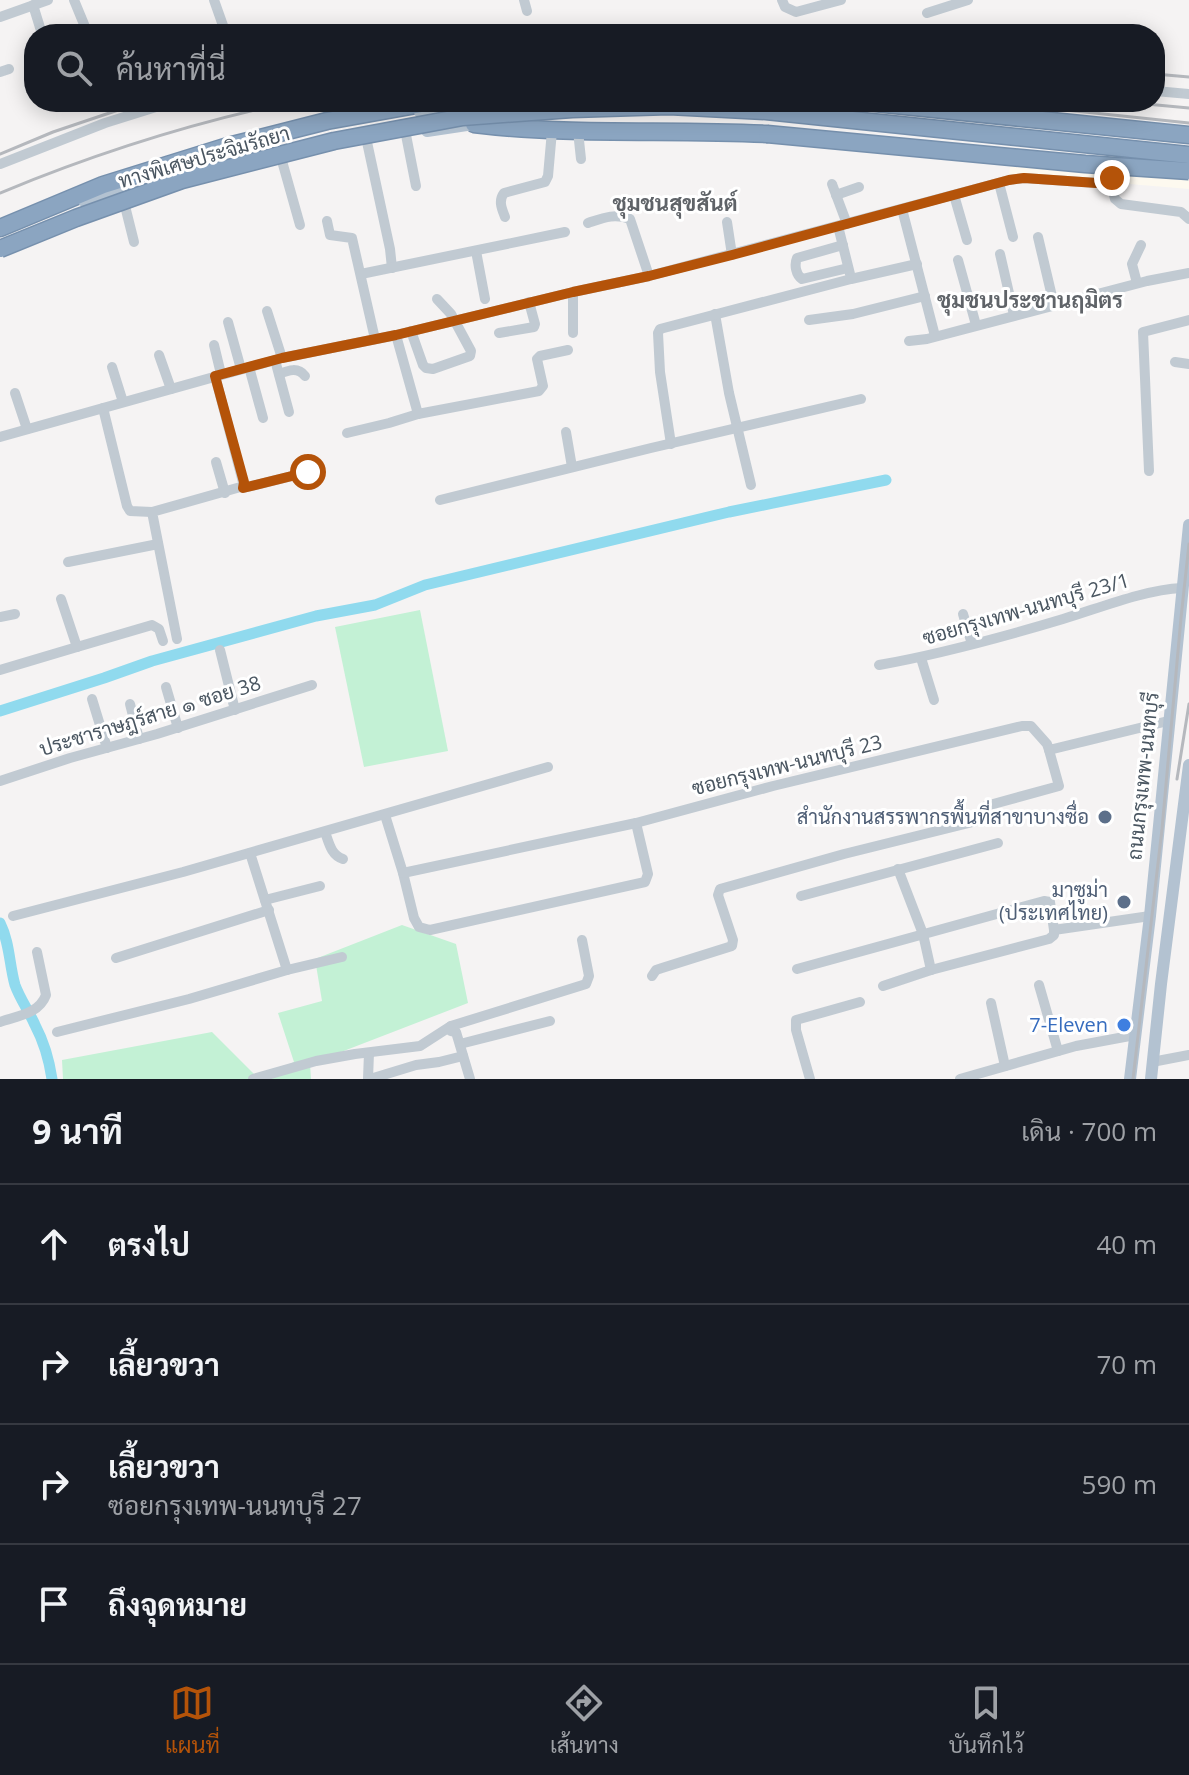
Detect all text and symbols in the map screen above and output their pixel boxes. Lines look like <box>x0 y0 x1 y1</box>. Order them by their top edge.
search box <box>24 24 1165 112</box>
icon: search <box>52 46 96 90</box>
text: ค้นหาที่นี่ <box>116 48 226 89</box>
street label: ทางพิเศษประจิมรัถยา <box>115 119 293 194</box>
route end <box>1094 160 1130 196</box>
district label: ชุมชนสุขสันต์ <box>612 187 738 219</box>
district label: ชุมชนประชานฤมิตร <box>937 284 1123 316</box>
route start <box>290 454 326 490</box>
street label: ซอยกรุงเทพ-นนทบุรี 23/1 <box>919 566 1133 652</box>
street label: ประชาราษฎร์สาย ๑ ซอย 38 <box>36 669 264 763</box>
street label: ถนนกรุงเทพ-นนทบุรี <box>1120 691 1166 861</box>
street label: ซอยกรุงเทพ-นนทบุรี 23 <box>689 728 885 802</box>
place label: สำนักงานสรรพากรพื้นที่สาขาบางซื่อ <box>797 799 1089 830</box>
marker: สำนักงานสรรพากรพื้นที่สาขาบางซื่อ <box>1096 808 1114 826</box>
place label: มาซูม่า (ประเทศไทย) <box>999 876 1108 926</box>
marker: มาซูม่า (ประเทศไทย) <box>1115 893 1133 911</box>
place label: 7-Eleven <box>1029 1011 1108 1038</box>
marker: 7-Eleven <box>1115 1016 1133 1034</box>
text: 9 นาที <box>32 1108 123 1154</box>
text: เดิน · 700 m <box>1021 1113 1157 1149</box>
icon: ahead <box>32 1222 76 1266</box>
text: ตรงไป <box>108 1224 190 1265</box>
text: 40 m <box>1096 1226 1157 1262</box>
icon: right <box>32 1342 76 1386</box>
text: เลี้ยวขวา <box>108 1344 220 1385</box>
text: 70 m <box>1096 1346 1157 1382</box>
text: เลี้ยวขวา <box>108 1446 220 1487</box>
icon: right <box>32 1462 76 1506</box>
text: 590 m <box>1082 1466 1157 1502</box>
text: ซอยกรุงเทพ-นนทบุรี 27 <box>108 1487 362 1523</box>
icon: arrive <box>32 1582 76 1626</box>
text: ถึงจุดหมาย <box>108 1584 247 1625</box>
tab: แผนที่ <box>165 1681 220 1759</box>
tab: เส้นทาง <box>550 1681 619 1759</box>
tab: บันทึกไว้ <box>949 1681 1024 1759</box>

